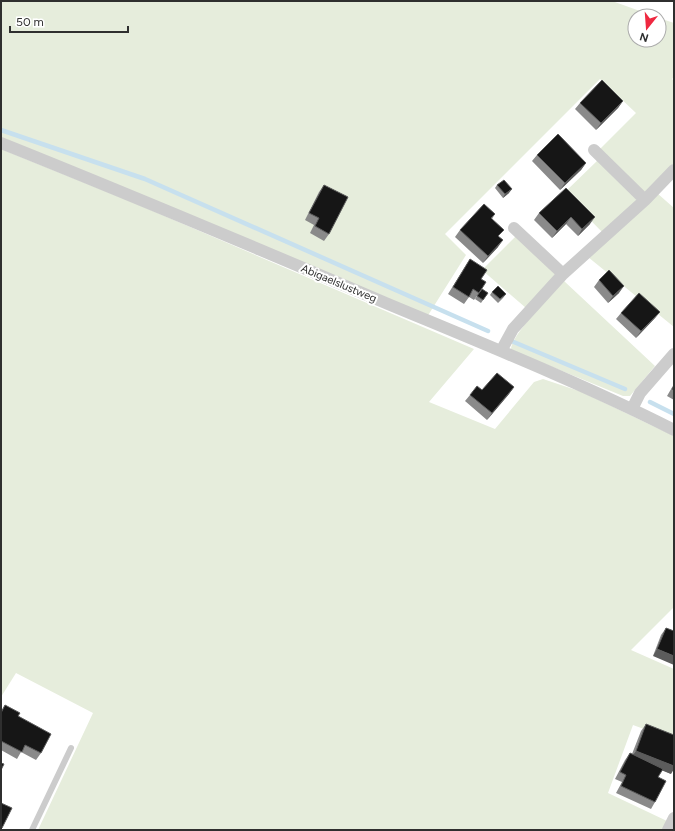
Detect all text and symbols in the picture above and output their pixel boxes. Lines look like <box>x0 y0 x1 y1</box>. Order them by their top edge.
scale bar <box>10 8 128 34</box>
north arrow <box>627 8 667 48</box>
text: 50 m <box>16 15 44 29</box>
text: N <box>638 30 650 45</box>
street label: Abigaelslustweg <box>299 262 379 305</box>

